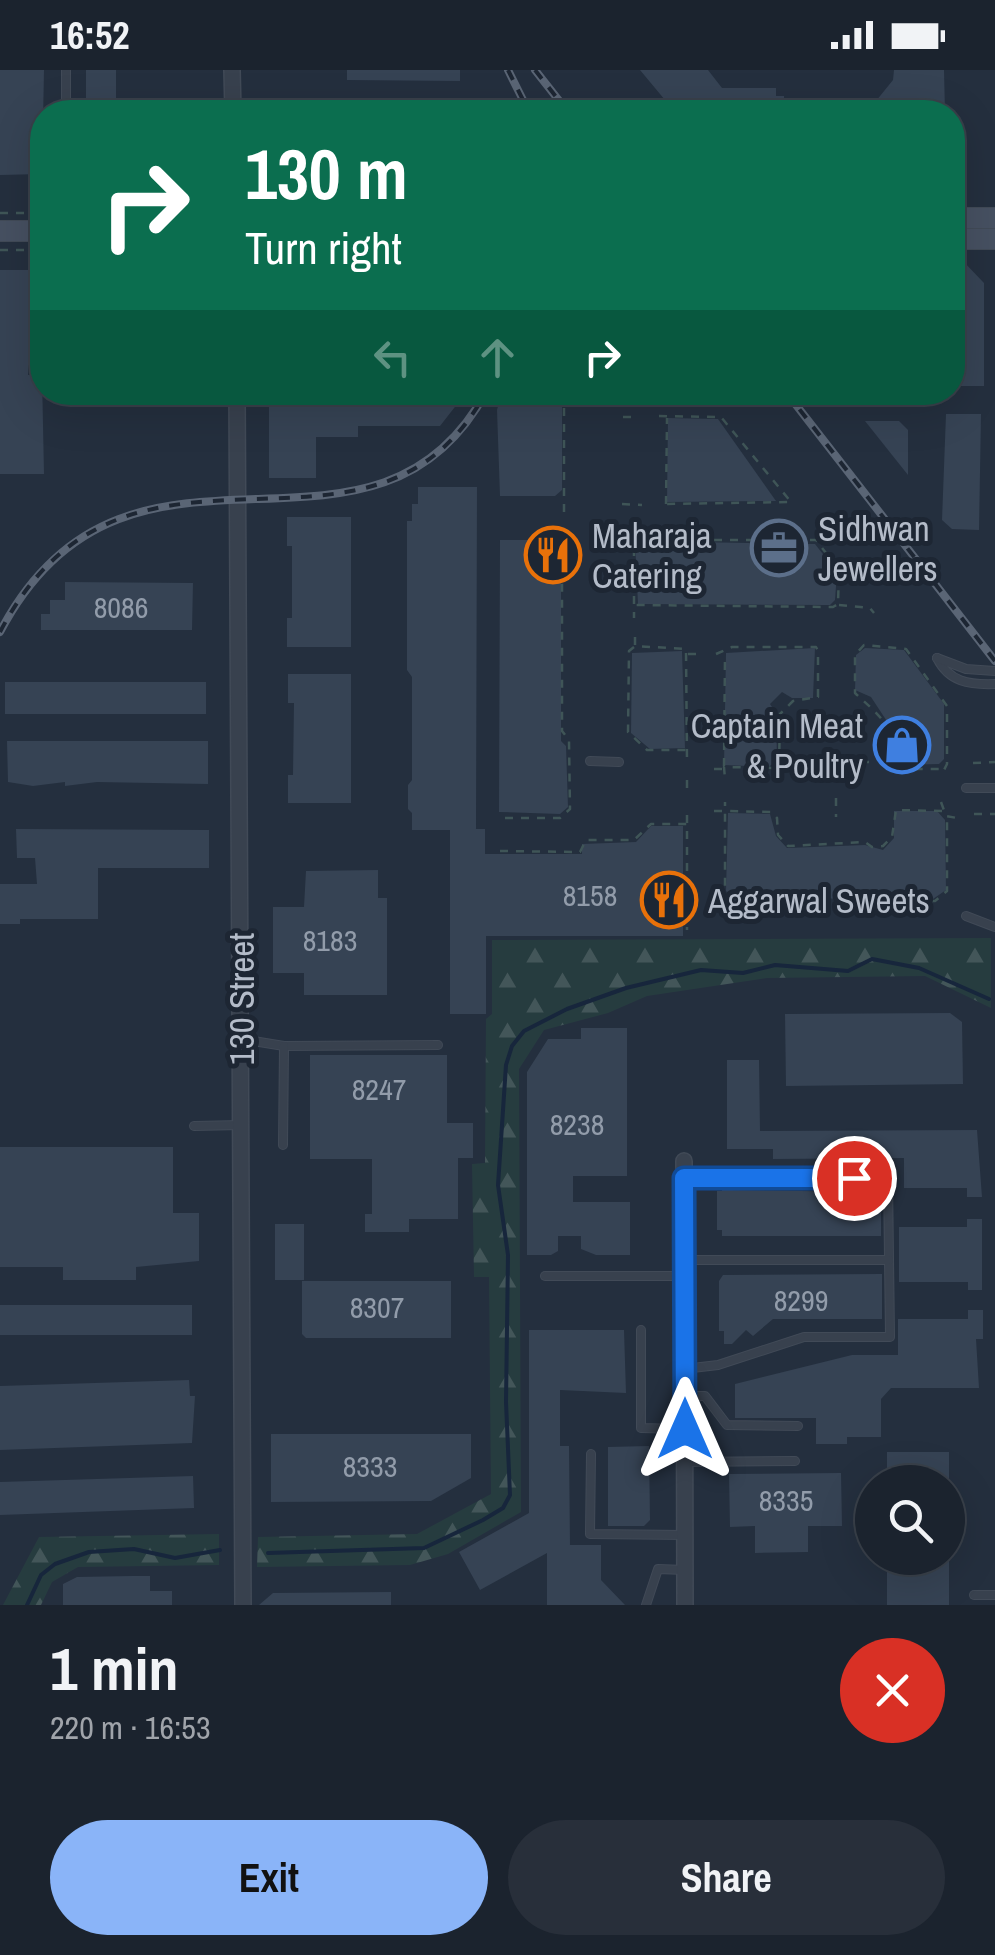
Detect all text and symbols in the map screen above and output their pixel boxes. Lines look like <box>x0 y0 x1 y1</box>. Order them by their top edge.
text: 16:52 <box>50 10 130 61</box>
text: 130 m <box>245 127 408 221</box>
icon: right <box>80 140 210 270</box>
text: Turn right <box>245 217 402 278</box>
icon: left <box>365 330 420 385</box>
icon: ahead <box>470 330 525 385</box>
icon: right <box>575 330 630 385</box>
place label: Sidhwan Jewellers <box>818 505 938 592</box>
place label: Maharaja Catering <box>592 512 712 599</box>
office icon: Sidhwan Jewellers <box>749 518 809 578</box>
restaurant icon: Maharaja Catering <box>523 525 583 585</box>
house number: 8086 <box>94 587 148 627</box>
place label: Captain Meat & Poultry <box>691 702 864 789</box>
shop icon: Captain Meat & Poultry <box>872 715 932 775</box>
restaurant icon: Aggarwal Sweets <box>639 870 699 930</box>
house number: 8158 <box>563 875 617 915</box>
place label: Aggarwal Sweets <box>707 877 930 924</box>
house number: 8183 <box>303 920 357 960</box>
street label: 130 Street <box>218 933 265 1065</box>
house number: 8247 <box>352 1069 406 1109</box>
house number: 8238 <box>550 1104 604 1144</box>
pin <box>812 1136 897 1221</box>
icon: arrive <box>827 1151 882 1206</box>
house number: 8299 <box>774 1280 828 1320</box>
house number: 8307 <box>350 1287 404 1327</box>
position arrow <box>633 1377 737 1481</box>
house number: 8333 <box>343 1446 397 1486</box>
map controls <box>855 1465 965 1575</box>
button: search <box>855 1465 965 1575</box>
house number: 8335 <box>759 1480 813 1520</box>
text: 1 min <box>50 1628 179 1709</box>
button: close <box>840 1638 945 1743</box>
text: 220 m · 16:53 <box>50 1706 210 1749</box>
button: Exit <box>50 1820 488 1935</box>
button: Share <box>508 1820 945 1935</box>

